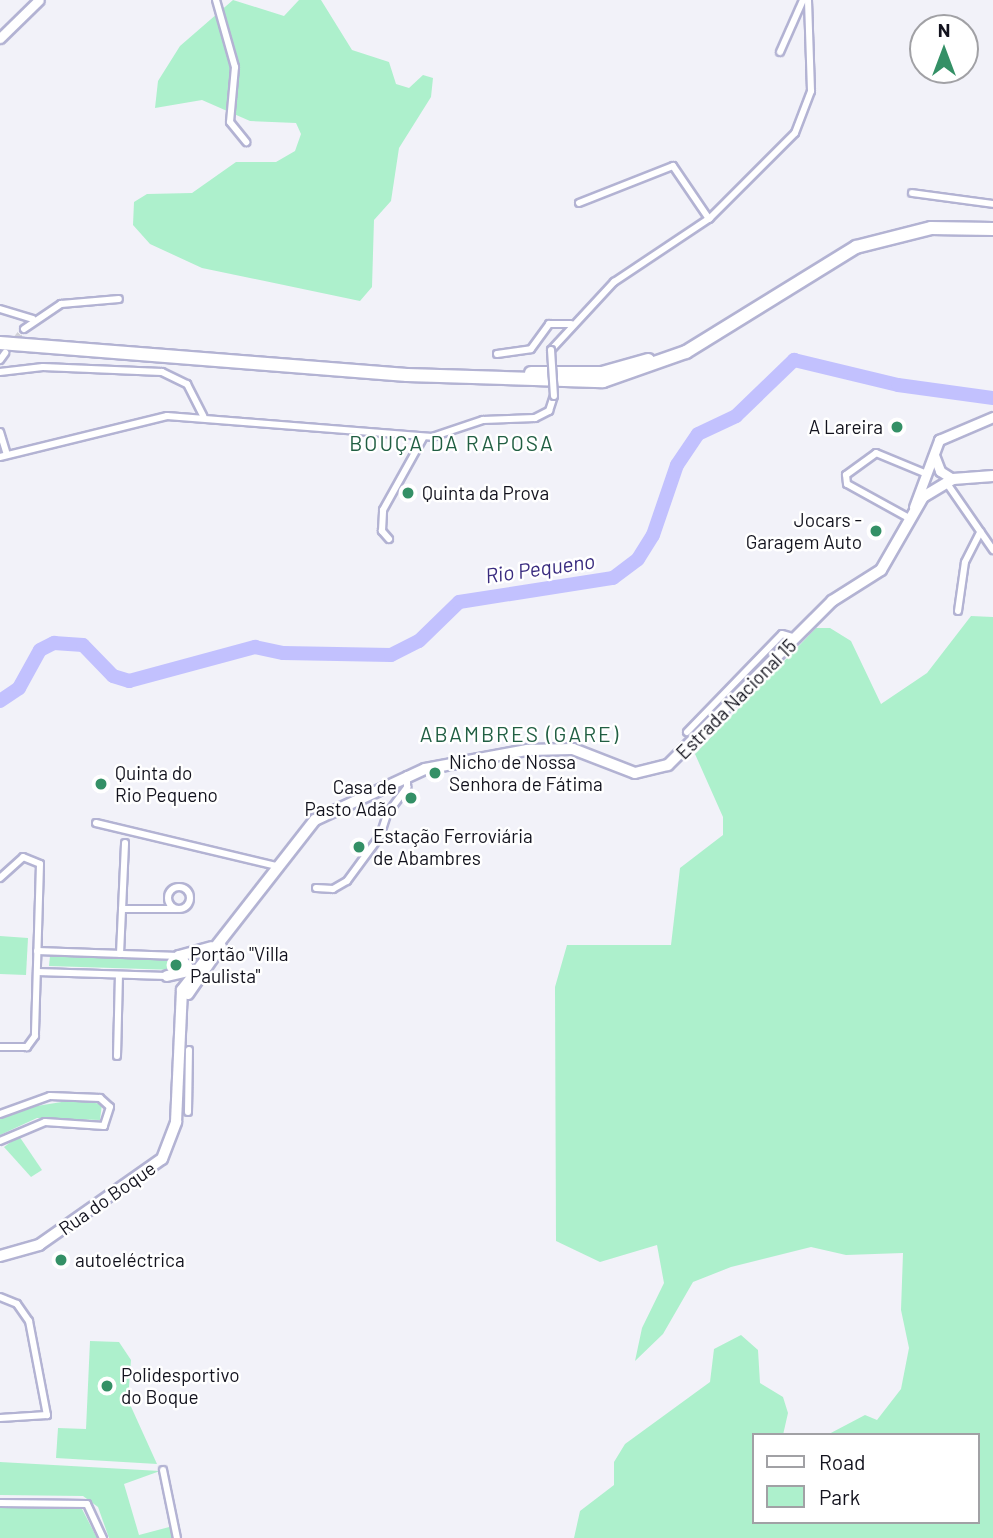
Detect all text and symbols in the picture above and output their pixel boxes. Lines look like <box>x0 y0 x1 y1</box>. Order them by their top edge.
north arrow <box>909 14 979 84</box>
text: N <box>938 18 950 41</box>
place label: A Lareira <box>809 416 883 438</box>
marker: A Lareira <box>889 419 905 435</box>
district label: BOUÇA DA RAPOSA <box>351 430 553 456</box>
place label: Quinta da Prova <box>422 482 549 504</box>
marker: Quinta da Prova <box>400 485 416 501</box>
place label: Jocars - Garagem Auto <box>746 509 862 553</box>
marker: Jocars - Garagem Auto <box>868 523 884 539</box>
water label: Rio Pequeno <box>484 548 596 588</box>
street label: Estrada Nacional 15 <box>671 634 801 764</box>
district label: ABAMBRES (GARE) <box>422 721 618 747</box>
place label: Nicho de Nossa Senhora de Fátima <box>449 751 603 795</box>
place label: Quinta do Rio Pequeno <box>115 762 218 806</box>
marker: Nicho de Nossa Senhora de Fátima <box>427 765 443 781</box>
marker: Quinta do Rio Pequeno <box>93 776 109 792</box>
place label: Casa de Pasto Adão <box>305 776 397 820</box>
marker: Casa de Pasto Adão <box>403 790 419 806</box>
place label: Estação Ferroviária de Abambres <box>373 825 533 869</box>
marker: Estação Ferroviária de Abambres <box>351 839 367 855</box>
place label: Portão "Villa Paulista" <box>190 943 289 987</box>
marker: Portão "Villa Paulista" <box>168 957 184 973</box>
street label: Rua do Boque <box>54 1156 160 1240</box>
place label: autoeléctrica <box>75 1249 185 1271</box>
marker: autoeléctrica <box>53 1252 69 1268</box>
place label: Polidesportivo do Boque <box>121 1364 240 1408</box>
marker: Polidesportivo do Boque <box>99 1378 115 1394</box>
legend <box>752 1433 979 1524</box>
text: Road <box>819 1449 865 1474</box>
text: Park <box>819 1484 860 1509</box>

